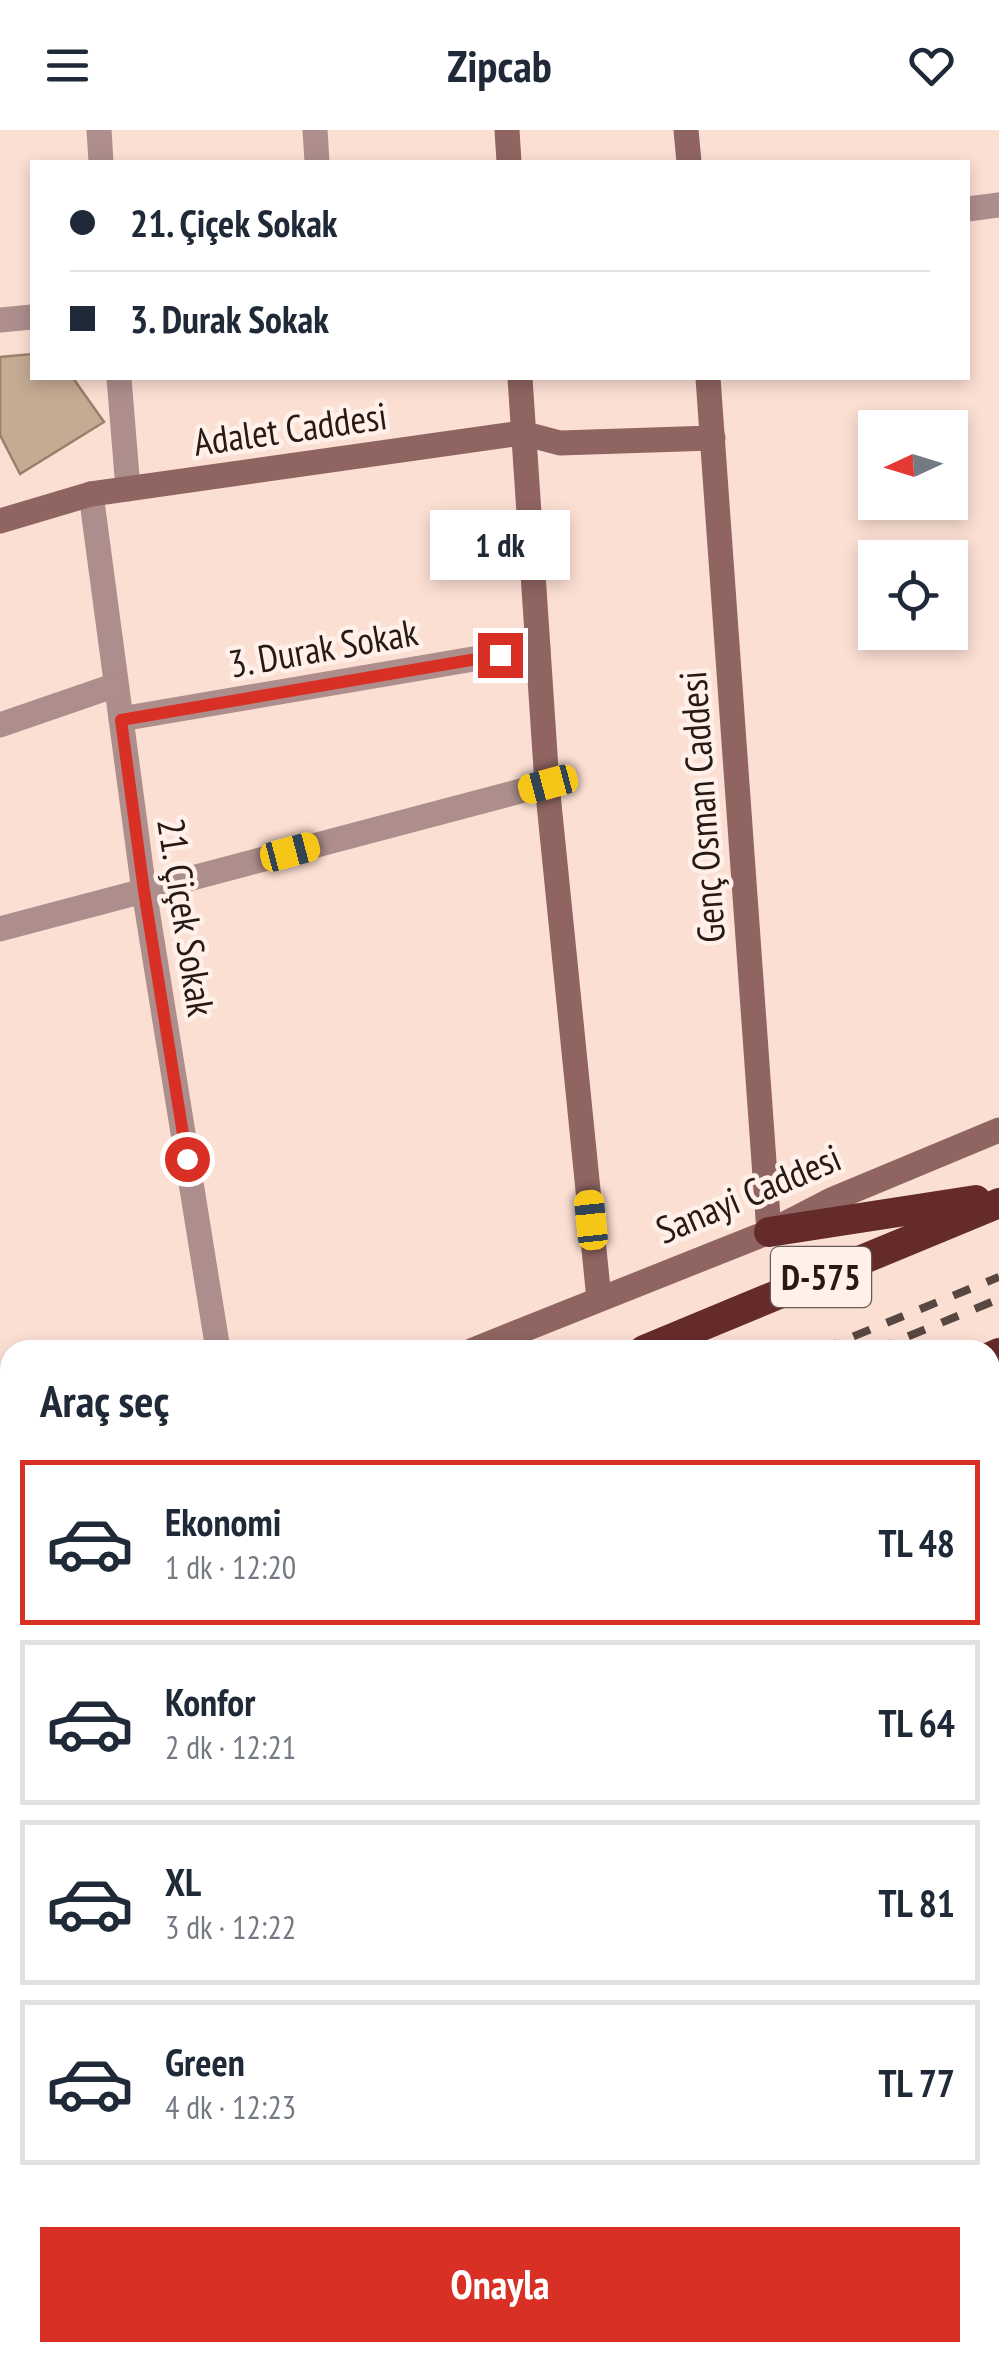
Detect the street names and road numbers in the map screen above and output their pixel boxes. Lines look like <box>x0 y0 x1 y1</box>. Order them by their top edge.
street label: Adalet Caddesi <box>190 390 390 466</box>
street label: 3. Durak Sokak <box>225 606 421 688</box>
street label: Genç Osman Caddesi <box>667 670 735 944</box>
street label: 21. Çiçek Sokak <box>147 814 227 1020</box>
street label: Sanayi Caddesi <box>648 1132 848 1254</box>
road number: D-575 <box>771 1247 871 1307</box>

